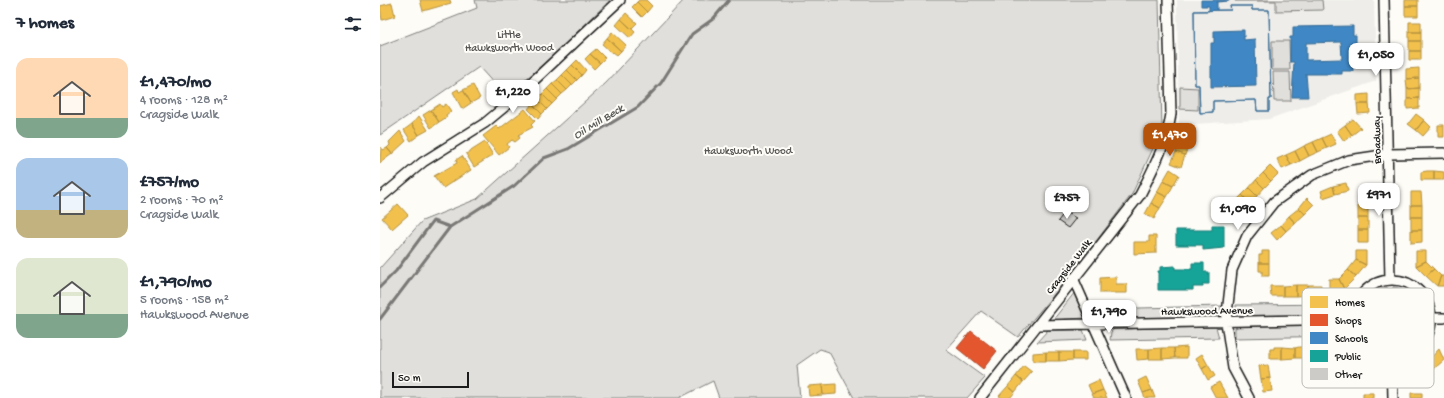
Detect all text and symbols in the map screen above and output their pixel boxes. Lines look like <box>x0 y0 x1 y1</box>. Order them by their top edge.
icon: filters <box>342 13 364 35</box>
text: 7 homes <box>16 14 74 34</box>
park label: Little Hawksworth Wood <box>465 30 555 55</box>
pin: £1,050 <box>1343 43 1409 77</box>
text: £1,050 <box>1358 48 1394 63</box>
text: £1,470/mo <box>140 73 211 93</box>
icon: home <box>48 74 96 122</box>
pin: £1,220 <box>480 80 546 114</box>
text: £1,220 <box>495 85 531 100</box>
text: 4 rooms · 128 m² <box>140 93 228 108</box>
water label: Oil Mill Beck <box>571 101 628 143</box>
text: Cragside Walk <box>140 108 218 123</box>
street label: Broadway <box>1372 115 1384 165</box>
pin: £1,470 <box>1137 123 1203 157</box>
text: £1,470 <box>1152 128 1188 143</box>
park label: Hawksworth Wood <box>704 146 794 158</box>
text: £757/mo <box>140 173 199 193</box>
icon: home <box>48 174 96 222</box>
pin: £971 <box>1355 183 1403 217</box>
pin: £757 <box>1043 186 1091 220</box>
text: £971 <box>1367 188 1391 203</box>
text: £757 <box>1054 191 1080 206</box>
text: 2 rooms · 70 m² <box>140 193 223 208</box>
pin: £1,090 <box>1205 197 1271 231</box>
text: £1,090 <box>1220 202 1256 217</box>
text: Cragside Walk <box>140 208 218 223</box>
street label: Cragside Walk <box>1044 237 1095 297</box>
text: £1,790/mo <box>140 273 212 293</box>
icon: home <box>48 274 96 322</box>
legend <box>1302 288 1434 388</box>
text: 5 rooms · 158 m² <box>140 293 229 308</box>
text: Homes <box>1335 298 1365 310</box>
pin: £1,790 <box>1076 300 1142 334</box>
text: £1,790 <box>1091 305 1127 320</box>
street label: Hawkswood Avenue <box>1161 305 1253 319</box>
text: Hawkswood Avenue <box>140 308 249 323</box>
text: Shops <box>1335 316 1362 328</box>
text: Schools <box>1335 334 1369 346</box>
text: Public <box>1334 352 1362 364</box>
scale bar <box>392 370 469 389</box>
text: Other <box>1335 370 1363 382</box>
text: 50 m <box>398 373 420 385</box>

